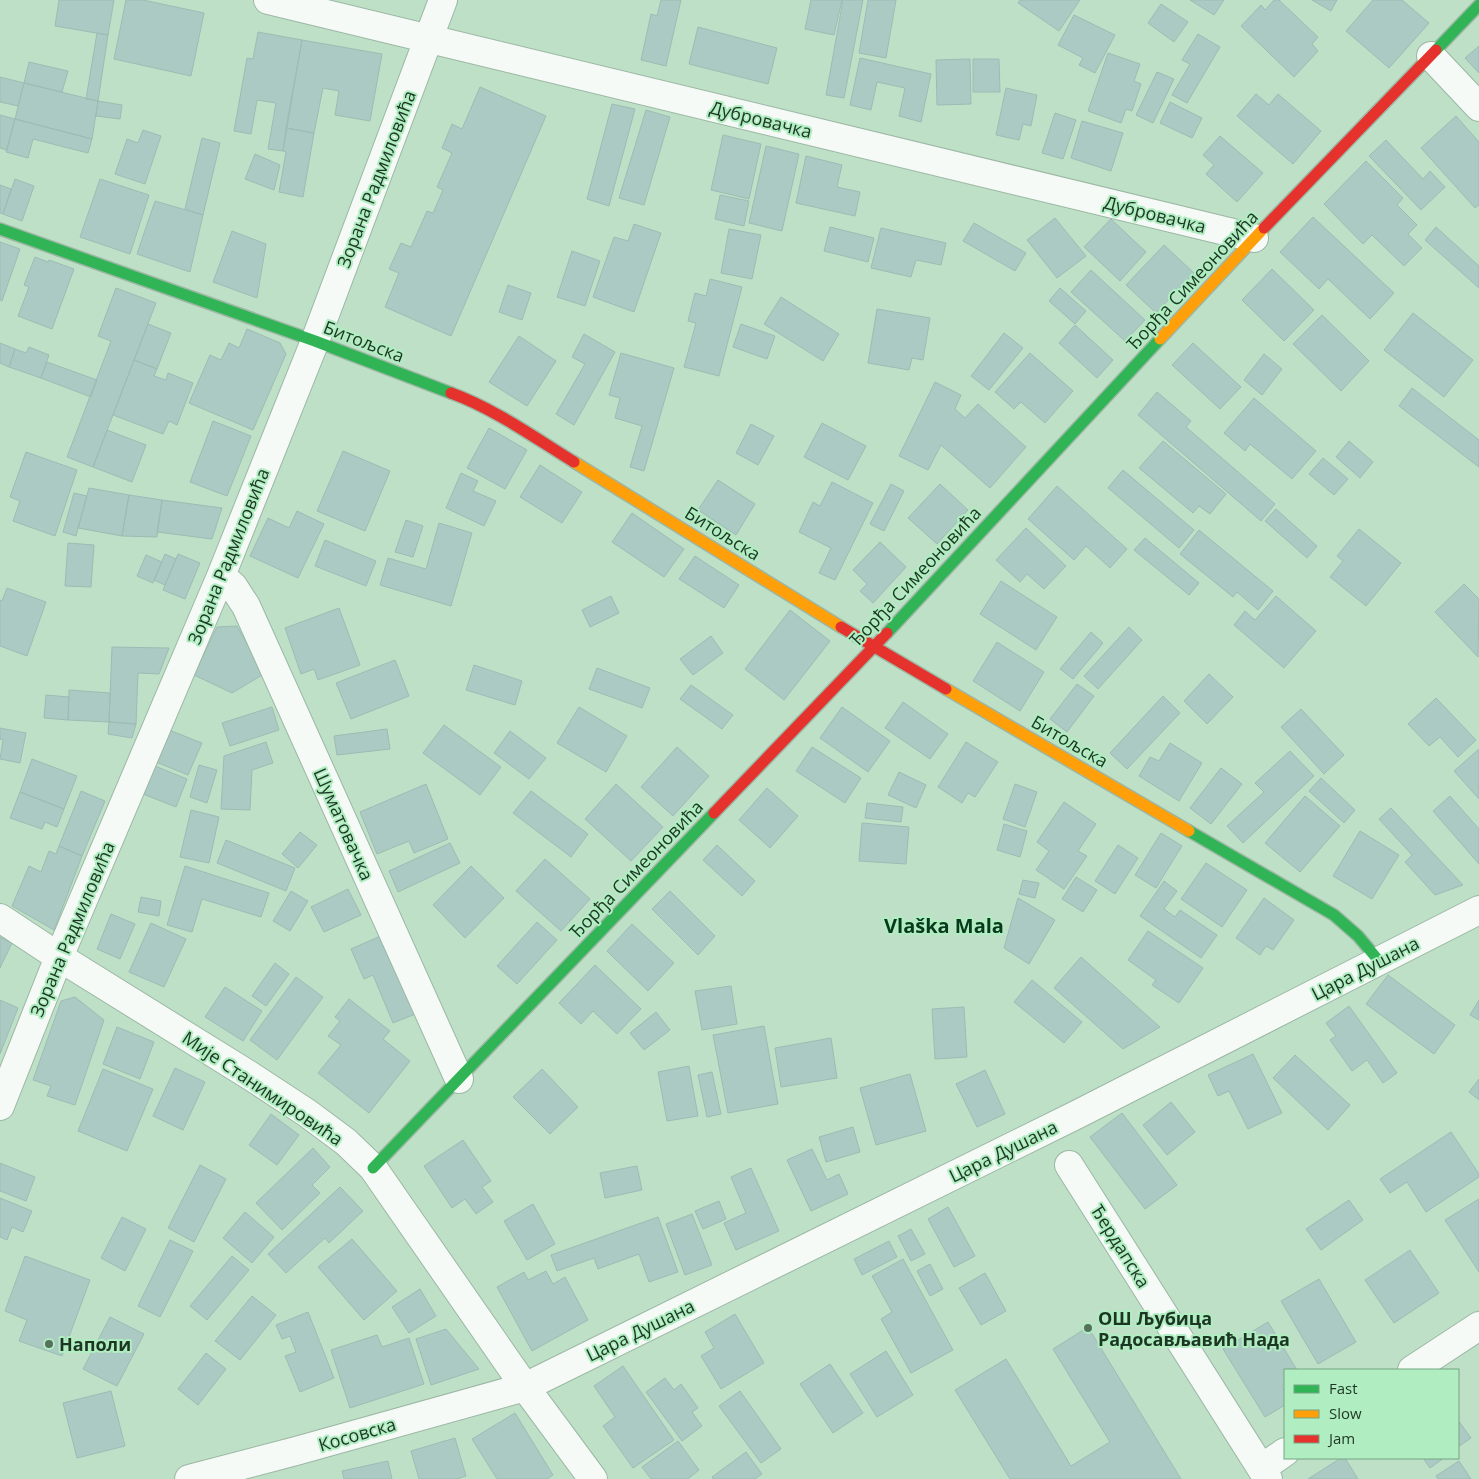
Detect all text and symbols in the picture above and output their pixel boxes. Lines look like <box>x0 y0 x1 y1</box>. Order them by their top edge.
street label: Зорана Радмиловића <box>331 87 421 271</box>
street label: Дубровачка <box>707 95 815 143</box>
street label: Дубровачка <box>1101 190 1209 238</box>
street label: Ђорђа Симеоновића <box>1121 205 1263 355</box>
street label: Битољска <box>320 315 408 367</box>
street label: Зорана Радмиловића <box>182 464 274 648</box>
street label: Битољска <box>681 500 765 566</box>
street label: Ђорђа Симеоновића <box>844 501 986 651</box>
street label: Битољска <box>1027 709 1113 773</box>
street label: Шуматовачка <box>308 764 380 884</box>
street label: Ђорђа Симеоновића <box>564 795 708 943</box>
street label: Зорана Радмиловића <box>24 838 120 1020</box>
district label: Vlaška Mala <box>884 912 1004 939</box>
street label: Цара Душана <box>1307 931 1423 1005</box>
street label: Мије Станимировића <box>178 1025 348 1151</box>
street label: Цара Душана <box>945 1114 1061 1188</box>
street label: Ђердапска <box>1086 1200 1156 1292</box>
street label: Цара Душана <box>582 1293 698 1367</box>
place label: ОШ Љубица Радосављавић Нада <box>1098 1306 1290 1351</box>
marker: ОШ Љубица Радосављавић Нада <box>1082 1322 1094 1334</box>
place label: Наполи <box>59 1332 131 1356</box>
marker: Наполи <box>43 1338 55 1350</box>
legend <box>1284 1369 1459 1459</box>
text: Fast <box>1329 1378 1358 1398</box>
text: Slow <box>1329 1403 1362 1423</box>
street label: Косовска <box>315 1412 399 1456</box>
text: Jam <box>1327 1428 1355 1448</box>

